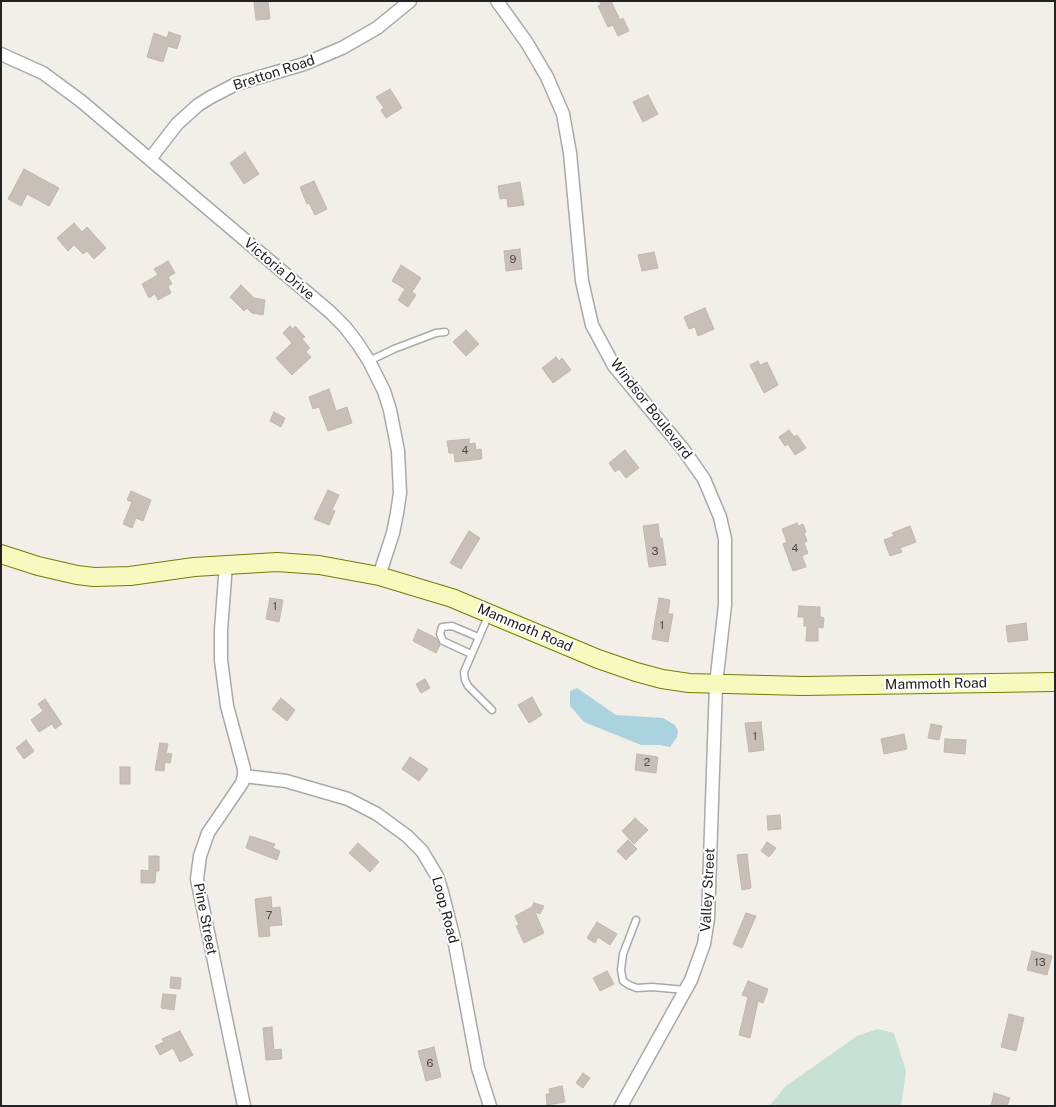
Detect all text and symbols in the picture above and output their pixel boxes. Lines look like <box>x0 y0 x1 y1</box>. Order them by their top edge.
street label: Bretton Road <box>231 52 317 94</box>
street label: Victoria Drive <box>240 235 318 303</box>
house number: 9 <box>510 253 516 267</box>
street label: Windsor Boulevard <box>607 355 695 463</box>
house number: 4 <box>462 444 468 458</box>
house number: 4 <box>792 542 798 556</box>
house number: 3 <box>652 545 658 559</box>
house number: 1 <box>273 600 277 614</box>
street label: Mammoth Road <box>475 600 575 656</box>
house number: 1 <box>660 619 664 633</box>
street label: Mammoth Road <box>885 675 987 693</box>
house number: 1 <box>753 730 757 744</box>
house number: 2 <box>644 756 650 770</box>
street label: Valley Street <box>697 848 719 932</box>
street label: Loop Road <box>428 875 462 945</box>
street label: Pine Street <box>190 882 220 956</box>
house number: 7 <box>266 909 272 923</box>
house number: 13 <box>1034 956 1046 970</box>
house number: 6 <box>427 1057 433 1071</box>

